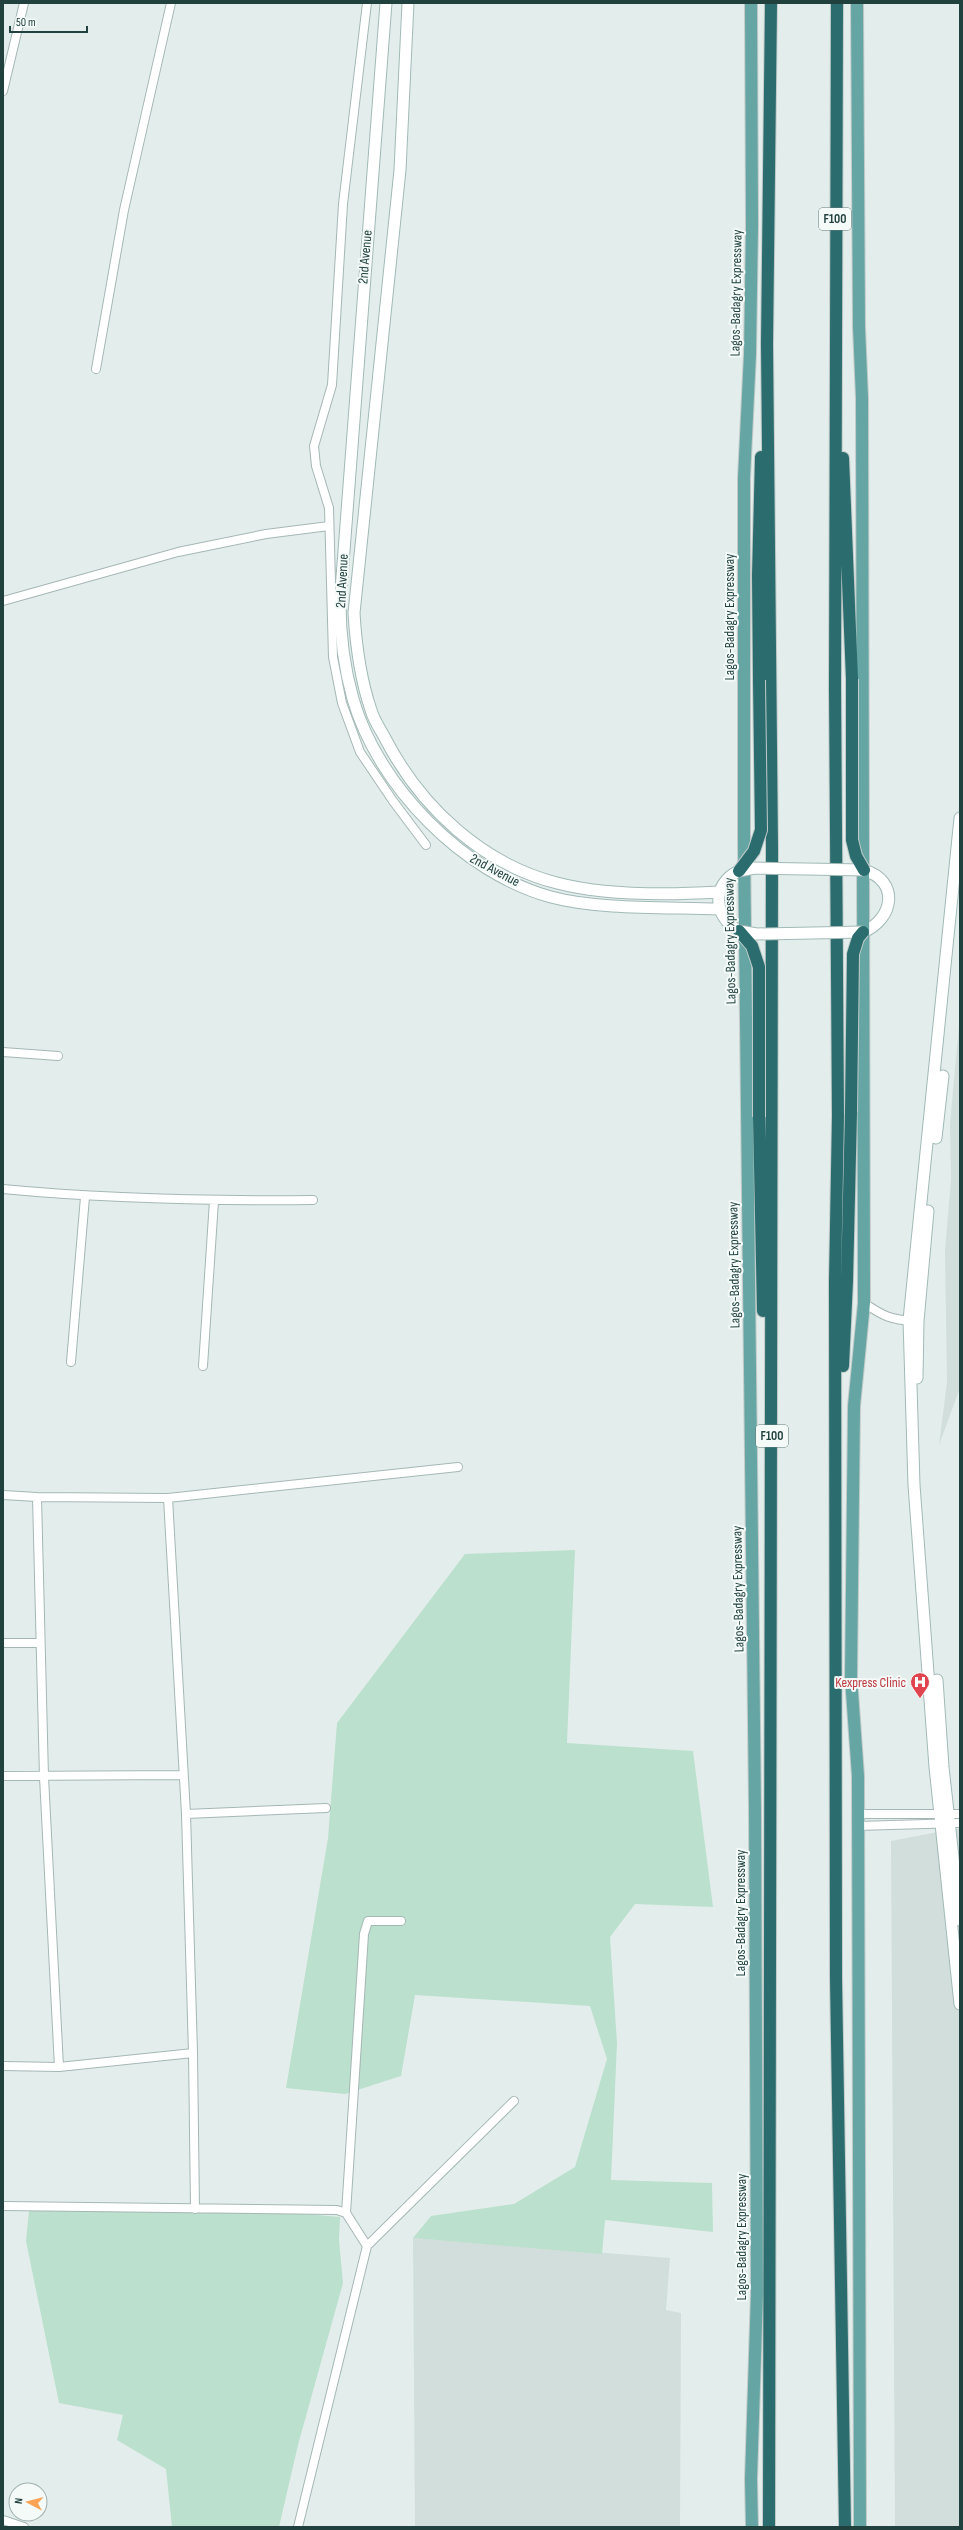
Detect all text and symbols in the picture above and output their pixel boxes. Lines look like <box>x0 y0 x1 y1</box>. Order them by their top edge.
scale bar <box>10 8 87 34</box>
text: 50 m <box>16 15 36 30</box>
road number: F100 <box>819 208 851 230</box>
street label: 2nd Avenue <box>354 229 376 285</box>
street label: Lagos-Badagry Expressway <box>726 229 746 357</box>
street label: Lagos-Badagry Expressway <box>721 553 738 680</box>
street label: 2nd Avenue <box>332 554 352 608</box>
street label: 2nd Avenue <box>467 850 523 890</box>
street label: Lagos-Badagry Expressway <box>720 877 740 1005</box>
street label: Lagos-Badagry Expressway <box>724 1201 744 1329</box>
road number: F100 <box>756 1425 788 1447</box>
street label: Lagos-Badagry Expressway <box>728 1525 748 1653</box>
hospital icon: Kexpress Clinic <box>909 1671 931 1699</box>
place label: Kexpress Clinic <box>835 1674 906 1691</box>
street label: Lagos-Badagry Expressway <box>732 1849 749 1976</box>
street label: Lagos-Badagry Expressway <box>733 2173 750 2300</box>
north arrow <box>8 2482 48 2522</box>
text: N <box>12 2497 25 2505</box>

